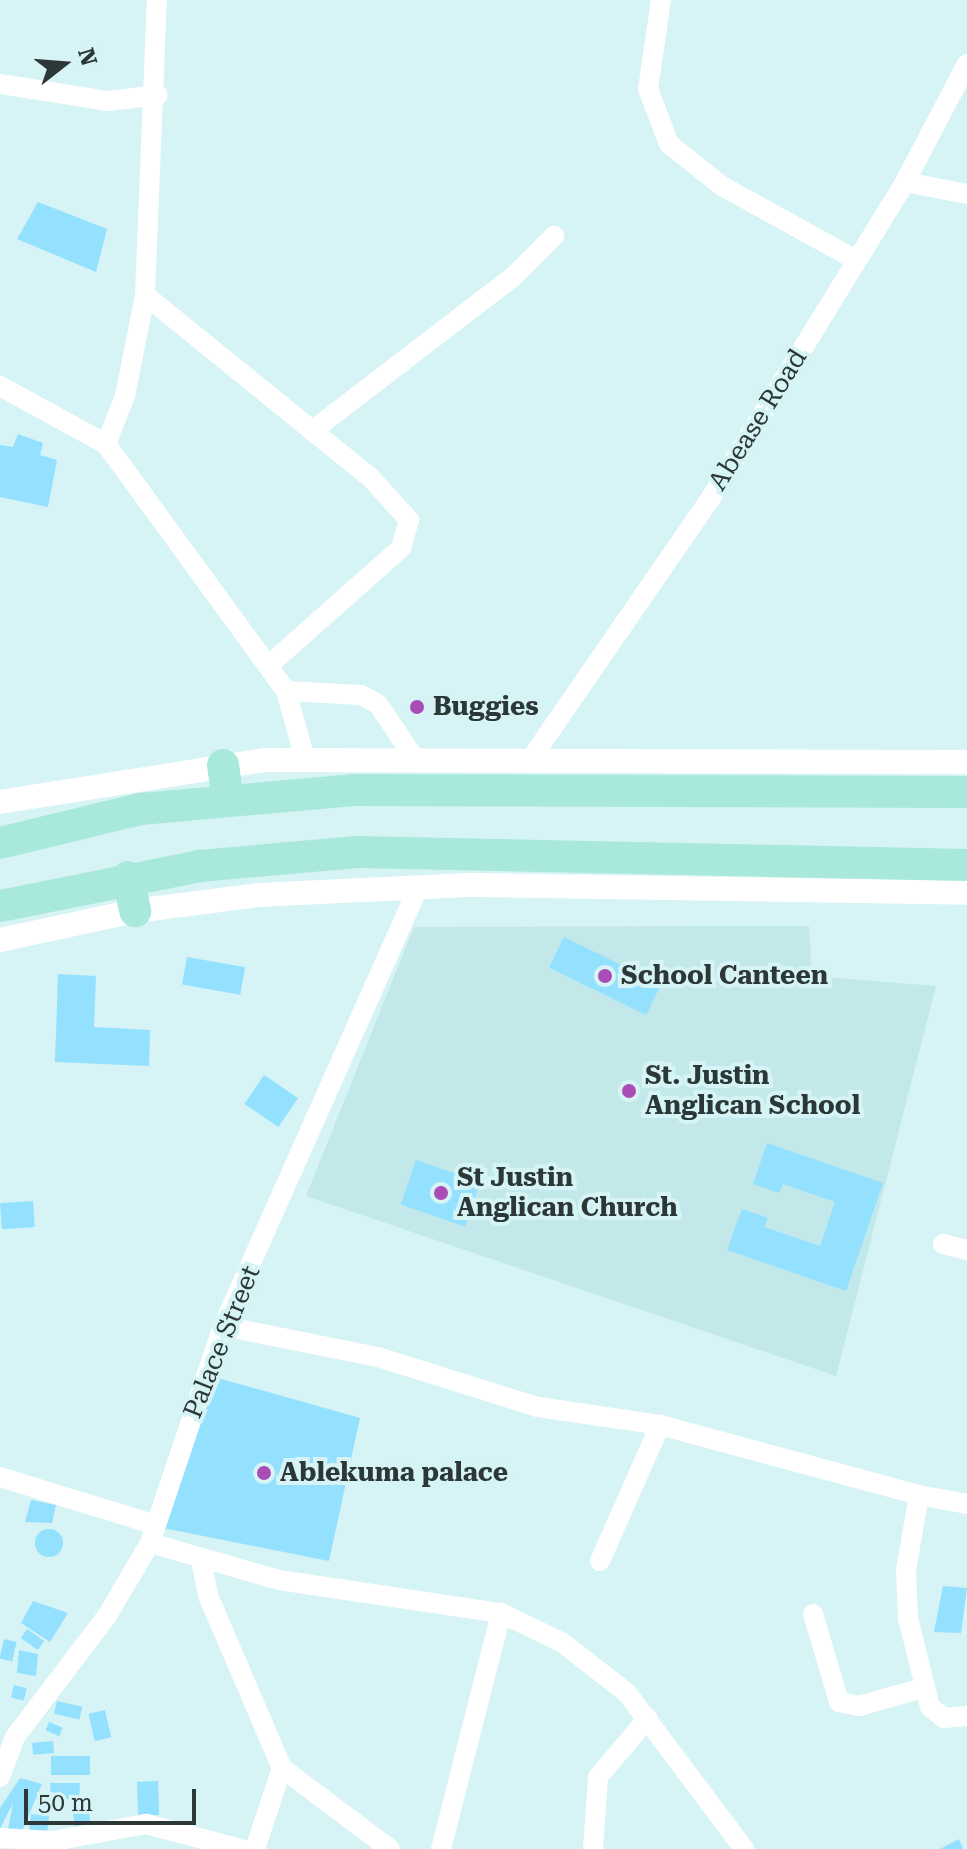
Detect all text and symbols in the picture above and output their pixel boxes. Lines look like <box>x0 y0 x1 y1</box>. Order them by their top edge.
north arrow <box>24 24 104 104</box>
text: N <box>73 45 102 69</box>
street label: Abease Road <box>702 344 814 496</box>
place label: Buggies <box>433 691 539 723</box>
marker: Buggies <box>408 698 426 716</box>
place label: School Canteen <box>621 960 828 992</box>
marker: School Canteen <box>596 967 614 985</box>
place label: St. Justin Anglican School <box>645 1060 860 1122</box>
marker: St. Justin Anglican School <box>620 1082 638 1100</box>
place label: St Justin Anglican Church <box>457 1162 678 1224</box>
marker: St Justin Anglican Church <box>432 1184 450 1202</box>
street label: Palace Street <box>177 1261 267 1423</box>
place label: Ablekuma palace <box>280 1457 508 1489</box>
marker: Ablekuma palace <box>255 1464 273 1482</box>
scale bar <box>28 1773 200 1823</box>
text: 50 m <box>38 1789 93 1817</box>

